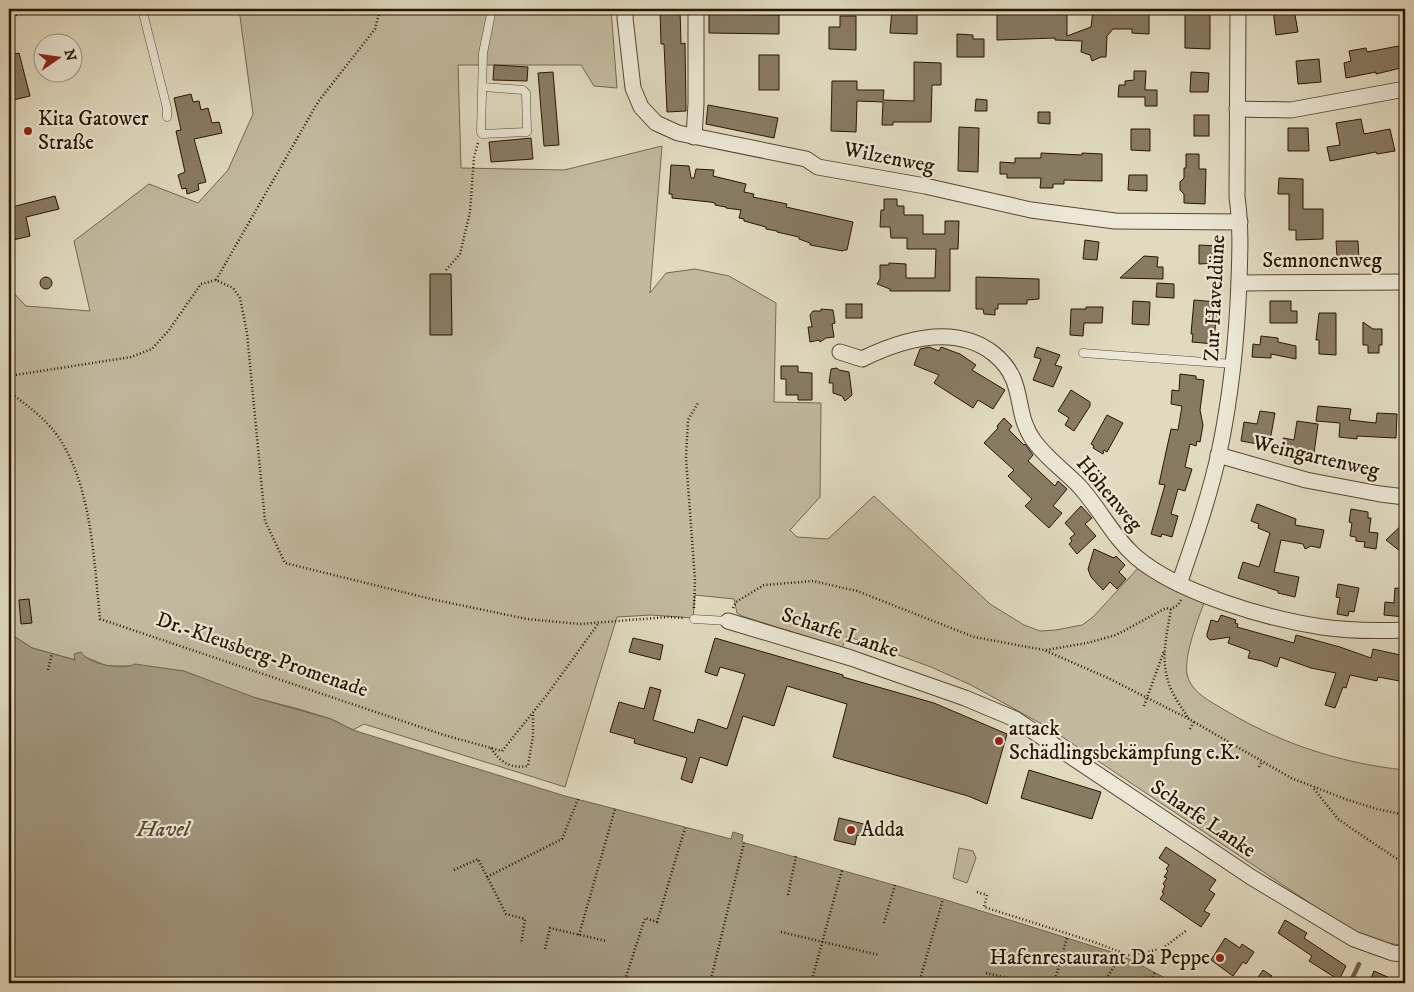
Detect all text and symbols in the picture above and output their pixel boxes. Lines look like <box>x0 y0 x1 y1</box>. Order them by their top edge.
north arrow <box>32 32 82 82</box>
text: N <box>60 48 80 63</box>
place label: Kita Gatower Straße <box>38 106 149 156</box>
marker: Kita Gatower Straße <box>22 125 34 137</box>
street label: Wilzenweg <box>840 136 937 180</box>
street label: Zur Haveldüne <box>1199 234 1231 362</box>
street label: Semnonenweg <box>1262 248 1382 274</box>
street label: Weingartenweg <box>1249 430 1382 484</box>
street label: Höhenweg <box>1070 451 1148 538</box>
street label: Scharfe Lanke <box>778 602 902 664</box>
street label: Dr.-Kleusberg-Promenade <box>153 607 372 704</box>
place label: attack Schädlingsbekämpfung e.K. <box>1009 716 1240 766</box>
marker: attack Schädlingsbekämpfung e.K. <box>993 735 1005 747</box>
street label: Scharfe Lanke <box>1145 774 1261 864</box>
water label: Havel <box>135 816 192 843</box>
place label: Adda <box>861 817 904 843</box>
marker: Adda <box>845 824 857 836</box>
place label: Hafenrestaurant Da Peppe <box>990 945 1210 971</box>
marker: Hafenrestaurant Da Peppe <box>1214 952 1226 964</box>

